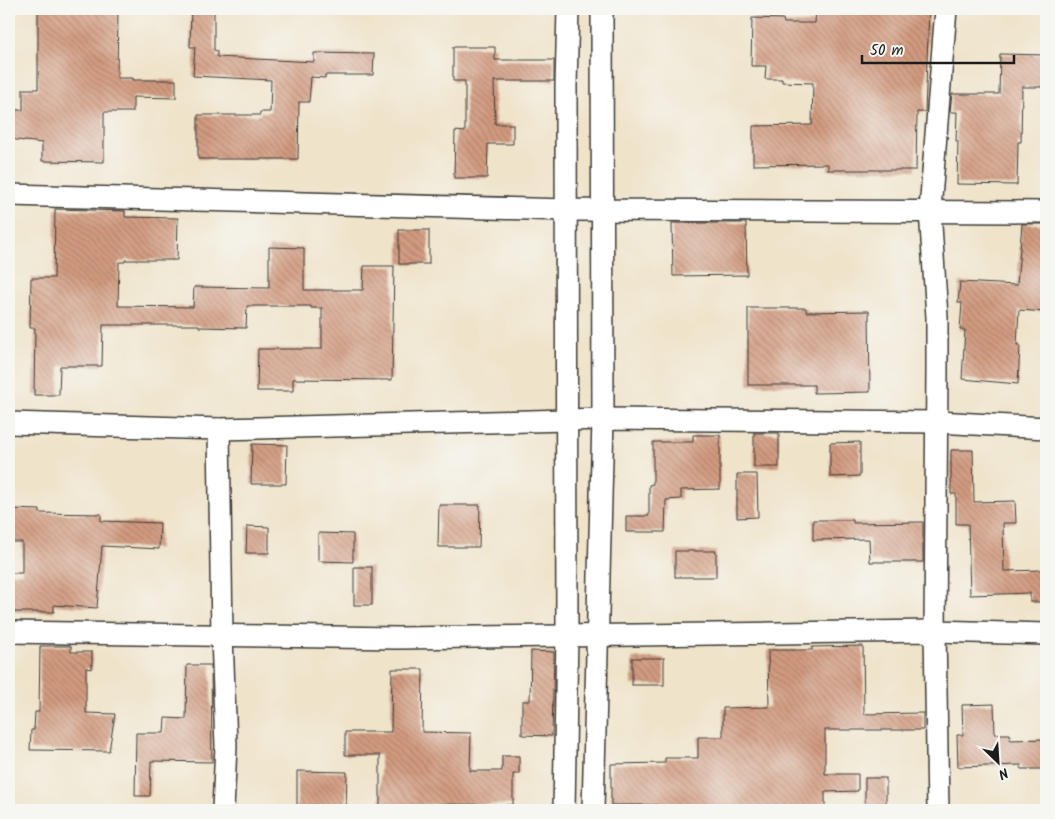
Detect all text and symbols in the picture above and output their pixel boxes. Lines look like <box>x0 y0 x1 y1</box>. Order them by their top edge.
scale bar <box>862 32 1015 64</box>
text: 50 m <box>870 39 904 63</box>
north arrow <box>972 736 1022 786</box>
text: N <box>994 761 1012 785</box>

